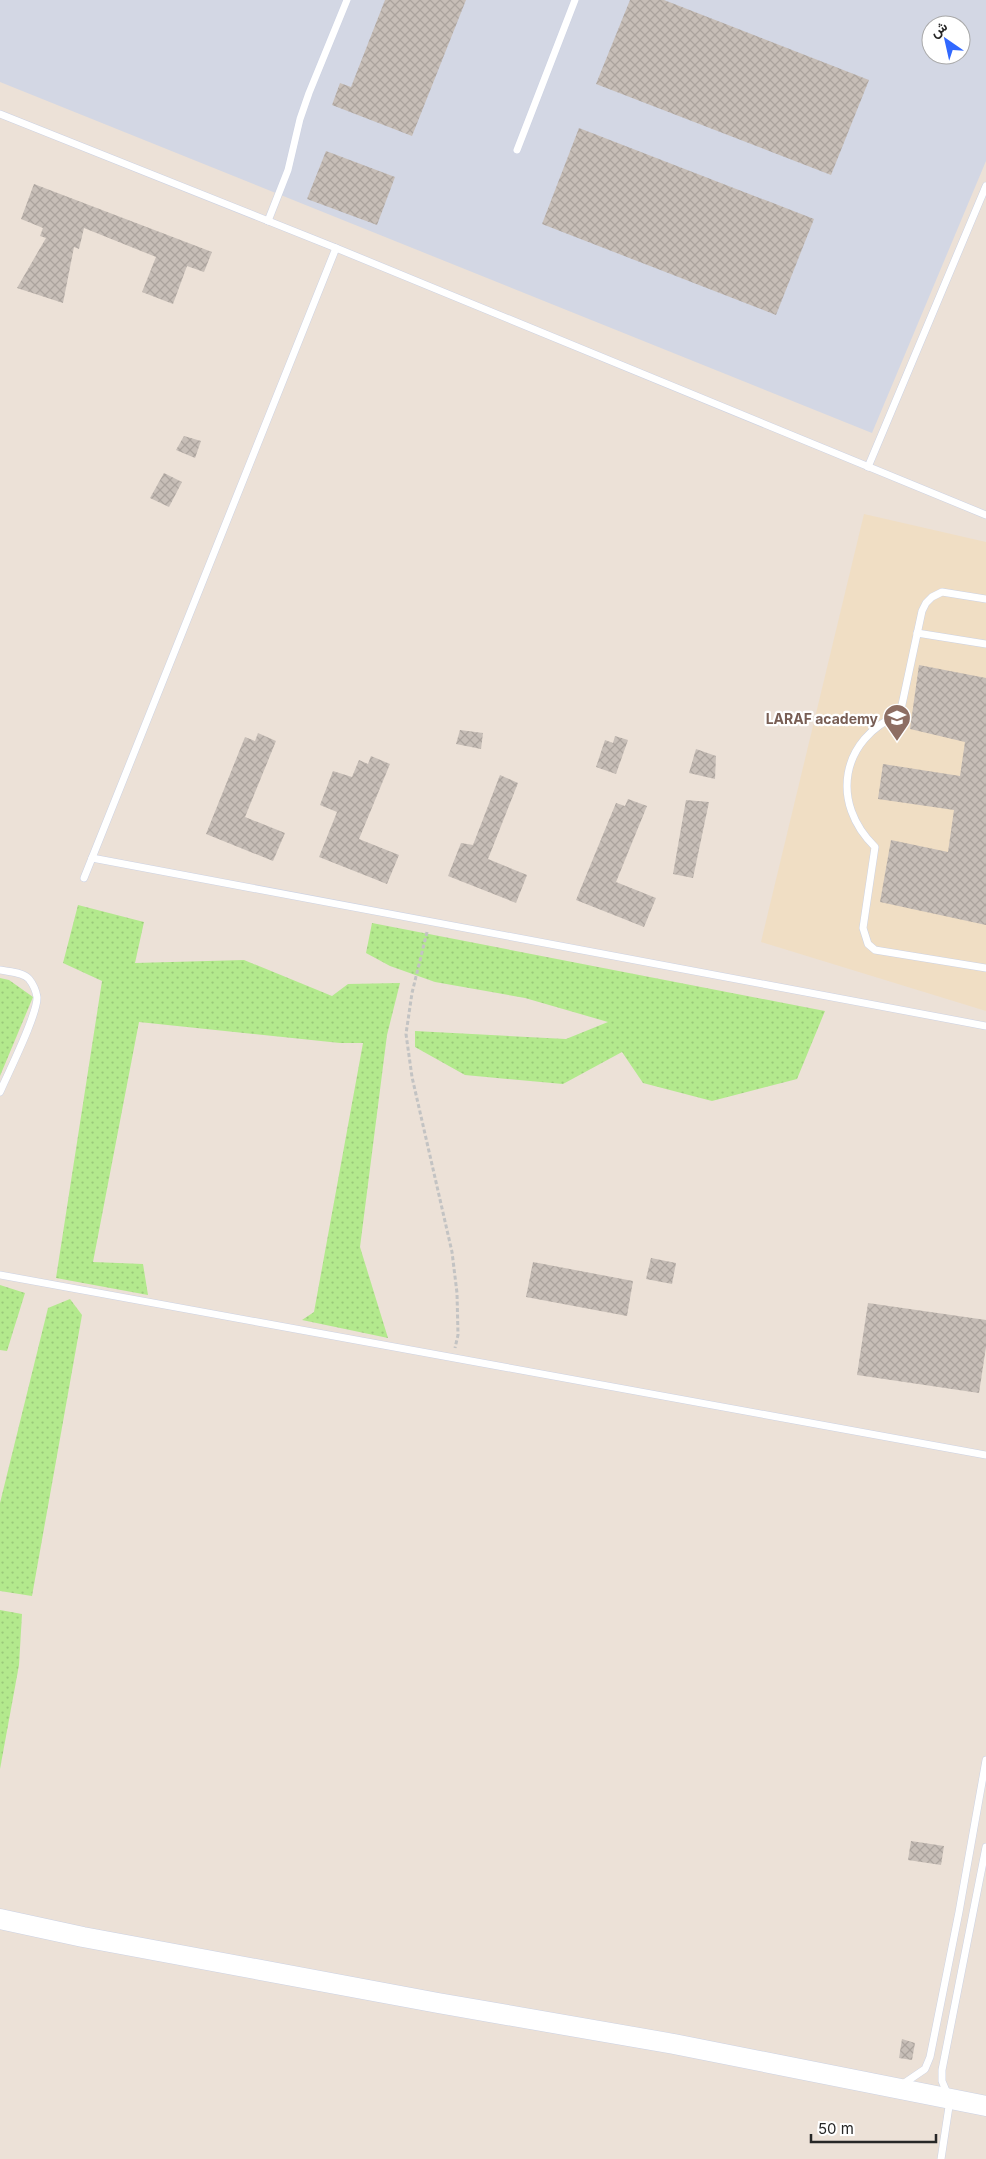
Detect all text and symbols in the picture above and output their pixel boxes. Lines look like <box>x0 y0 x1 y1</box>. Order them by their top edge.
north arrow <box>921 15 971 65</box>
text: ش <box>927 17 951 41</box>
school or university icon: LARAF academy <box>882 703 912 742</box>
place label: LARAF academy <box>766 710 879 727</box>
scale bar <box>811 2112 936 2144</box>
text: 50 m <box>818 2119 854 2138</box>

